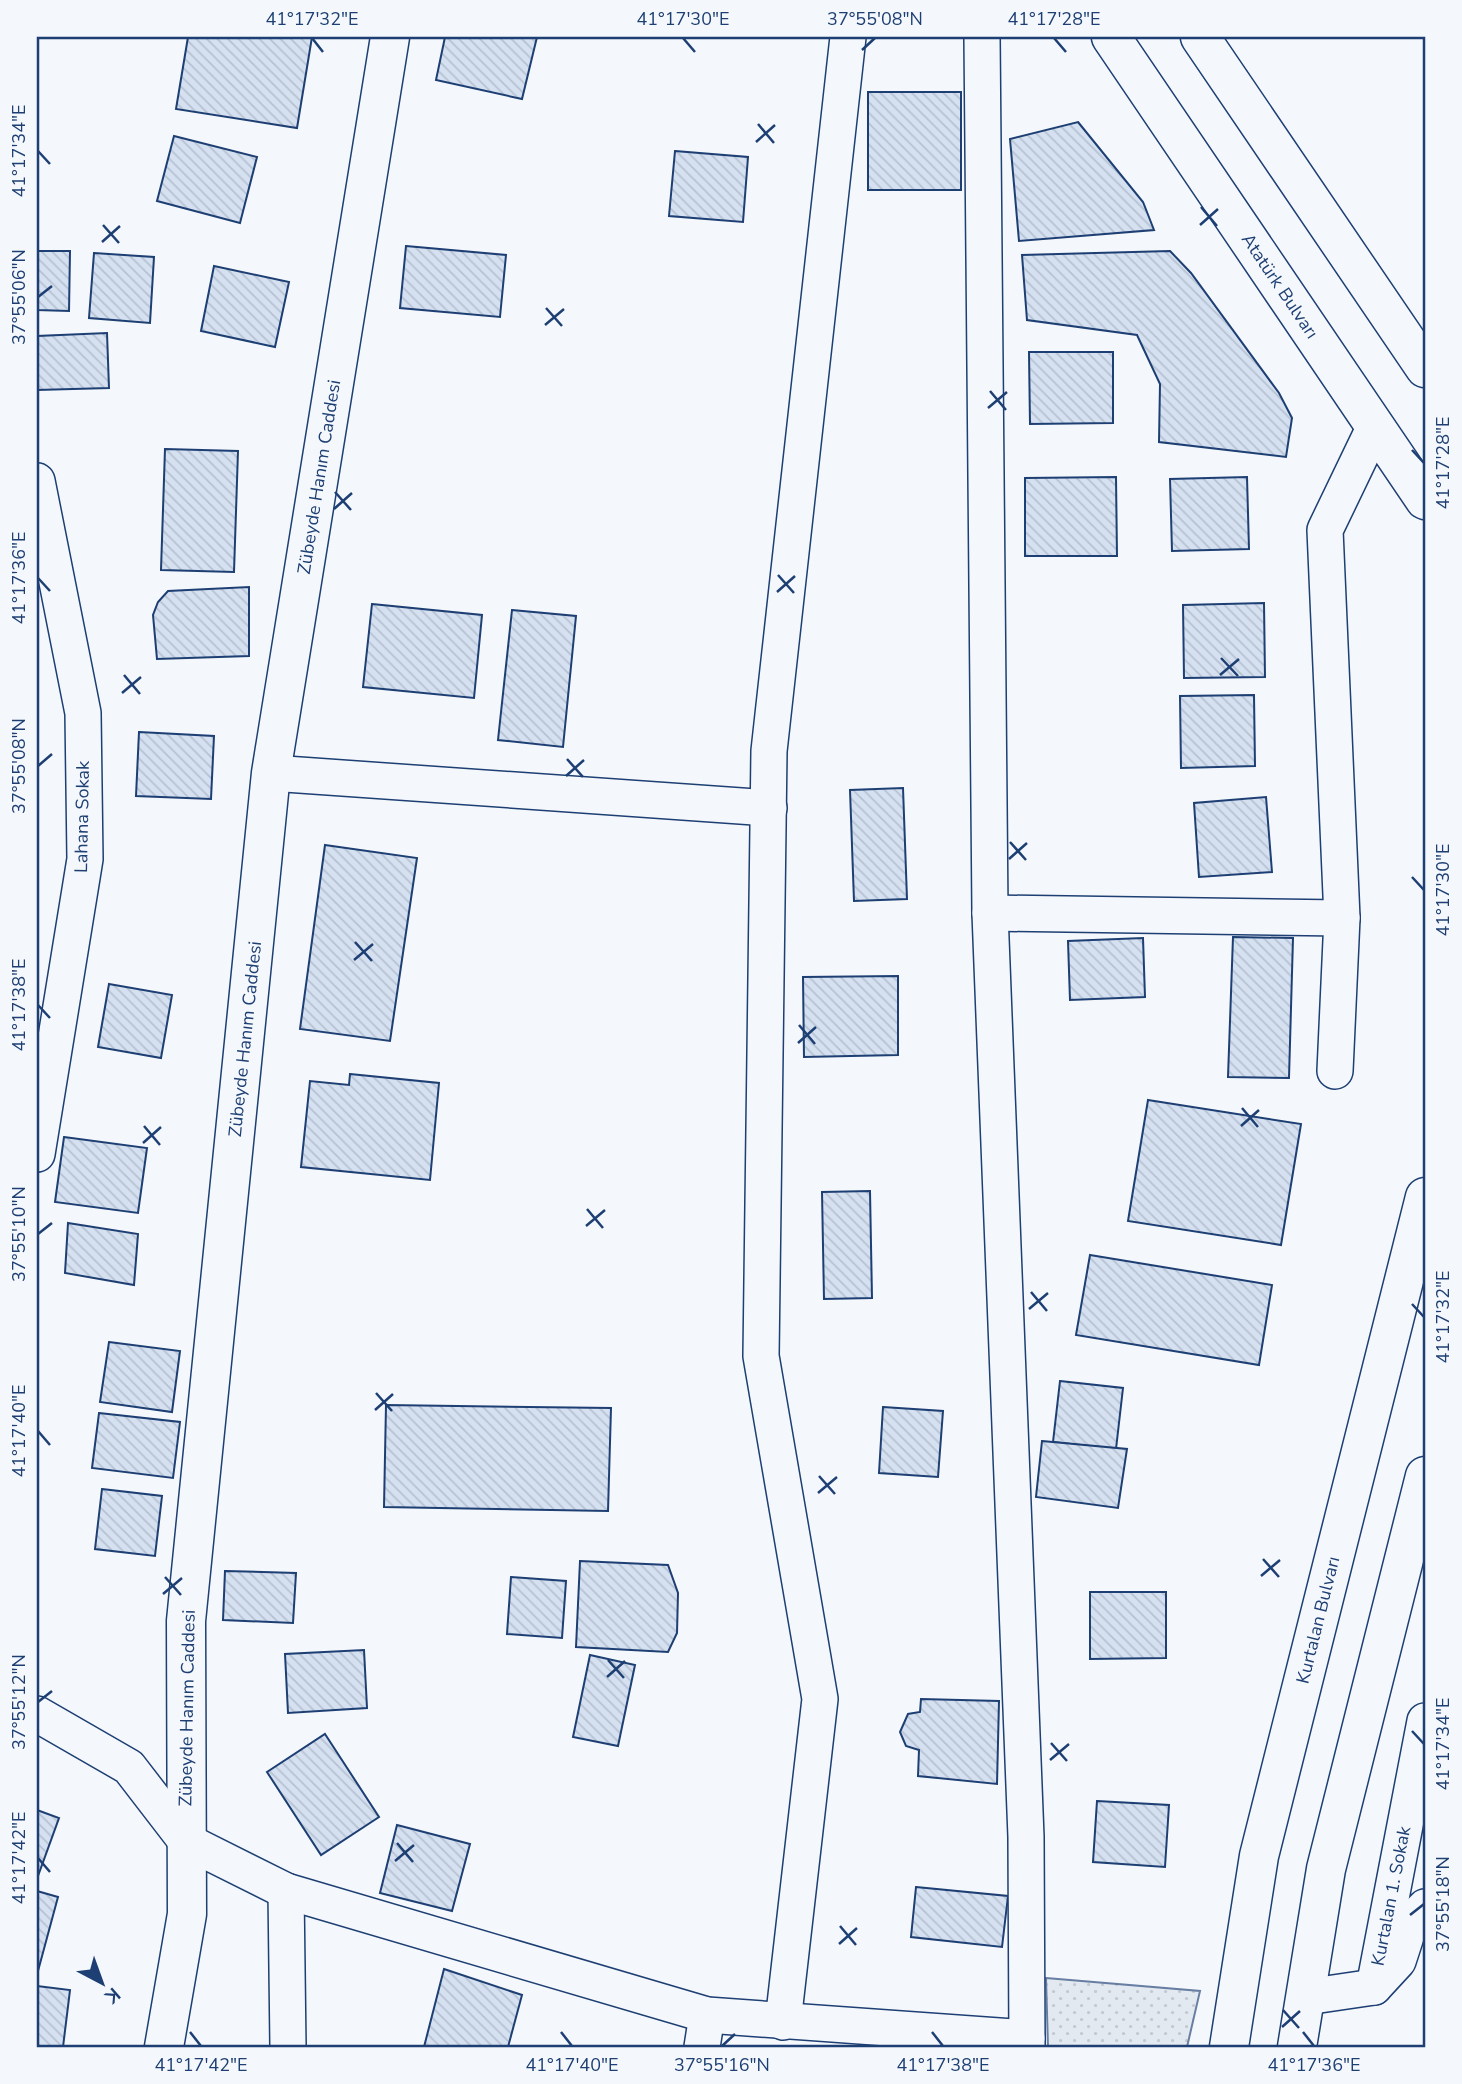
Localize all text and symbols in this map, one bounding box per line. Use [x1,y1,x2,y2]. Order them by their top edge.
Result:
text: 41°17'32"E [266,7,359,31]
text: 41°17'30"E [637,7,730,31]
text: 37°55'08"N [827,7,923,31]
text: 41°17'28"E [1008,7,1101,31]
text: 41°17'34"E [7,105,31,198]
street label: Atatürk Bulvarı [1236,229,1324,343]
text: 37°55'06"N [7,249,31,345]
street label: Zübeyde Hanım Caddesi [292,378,346,576]
text: 41°17'28"E [1431,417,1455,510]
text: 41°17'36"E [7,532,31,625]
text: 37°55'08"N [7,718,31,814]
street label: Lahana Sokak [69,760,95,873]
text: 41°17'30"E [1431,844,1455,937]
street label: Zübeyde Hanım Caddesi [223,940,267,1138]
text: 41°17'38"E [7,959,31,1052]
text: 37°55'10"N [7,1186,31,1282]
text: 41°17'32"E [1431,1271,1455,1364]
text: 41°17'40"E [7,1385,31,1478]
street label: Kurtalan Bulvarı [1291,1554,1345,1686]
street label: Zübeyde Hanım Caddesi [173,1609,201,1807]
text: 37°55'12"N [7,1654,31,1750]
text: 41°17'34"E [1431,1698,1455,1791]
text: 41°17'42"E [7,1812,31,1905]
street label: Kurtalan 1. Sokak [1366,1823,1416,1968]
text: 37°55'18"N [1431,1856,1455,1952]
north arrow [66,1948,136,2018]
text: K [98,1981,126,2010]
text: 41°17'42"E [155,2053,248,2077]
text: 41°17'40"E [526,2053,619,2077]
text: 37°55'16"N [674,2053,770,2077]
text: 41°17'38"E [897,2053,990,2077]
text: 41°17'36"E [1268,2053,1361,2077]

